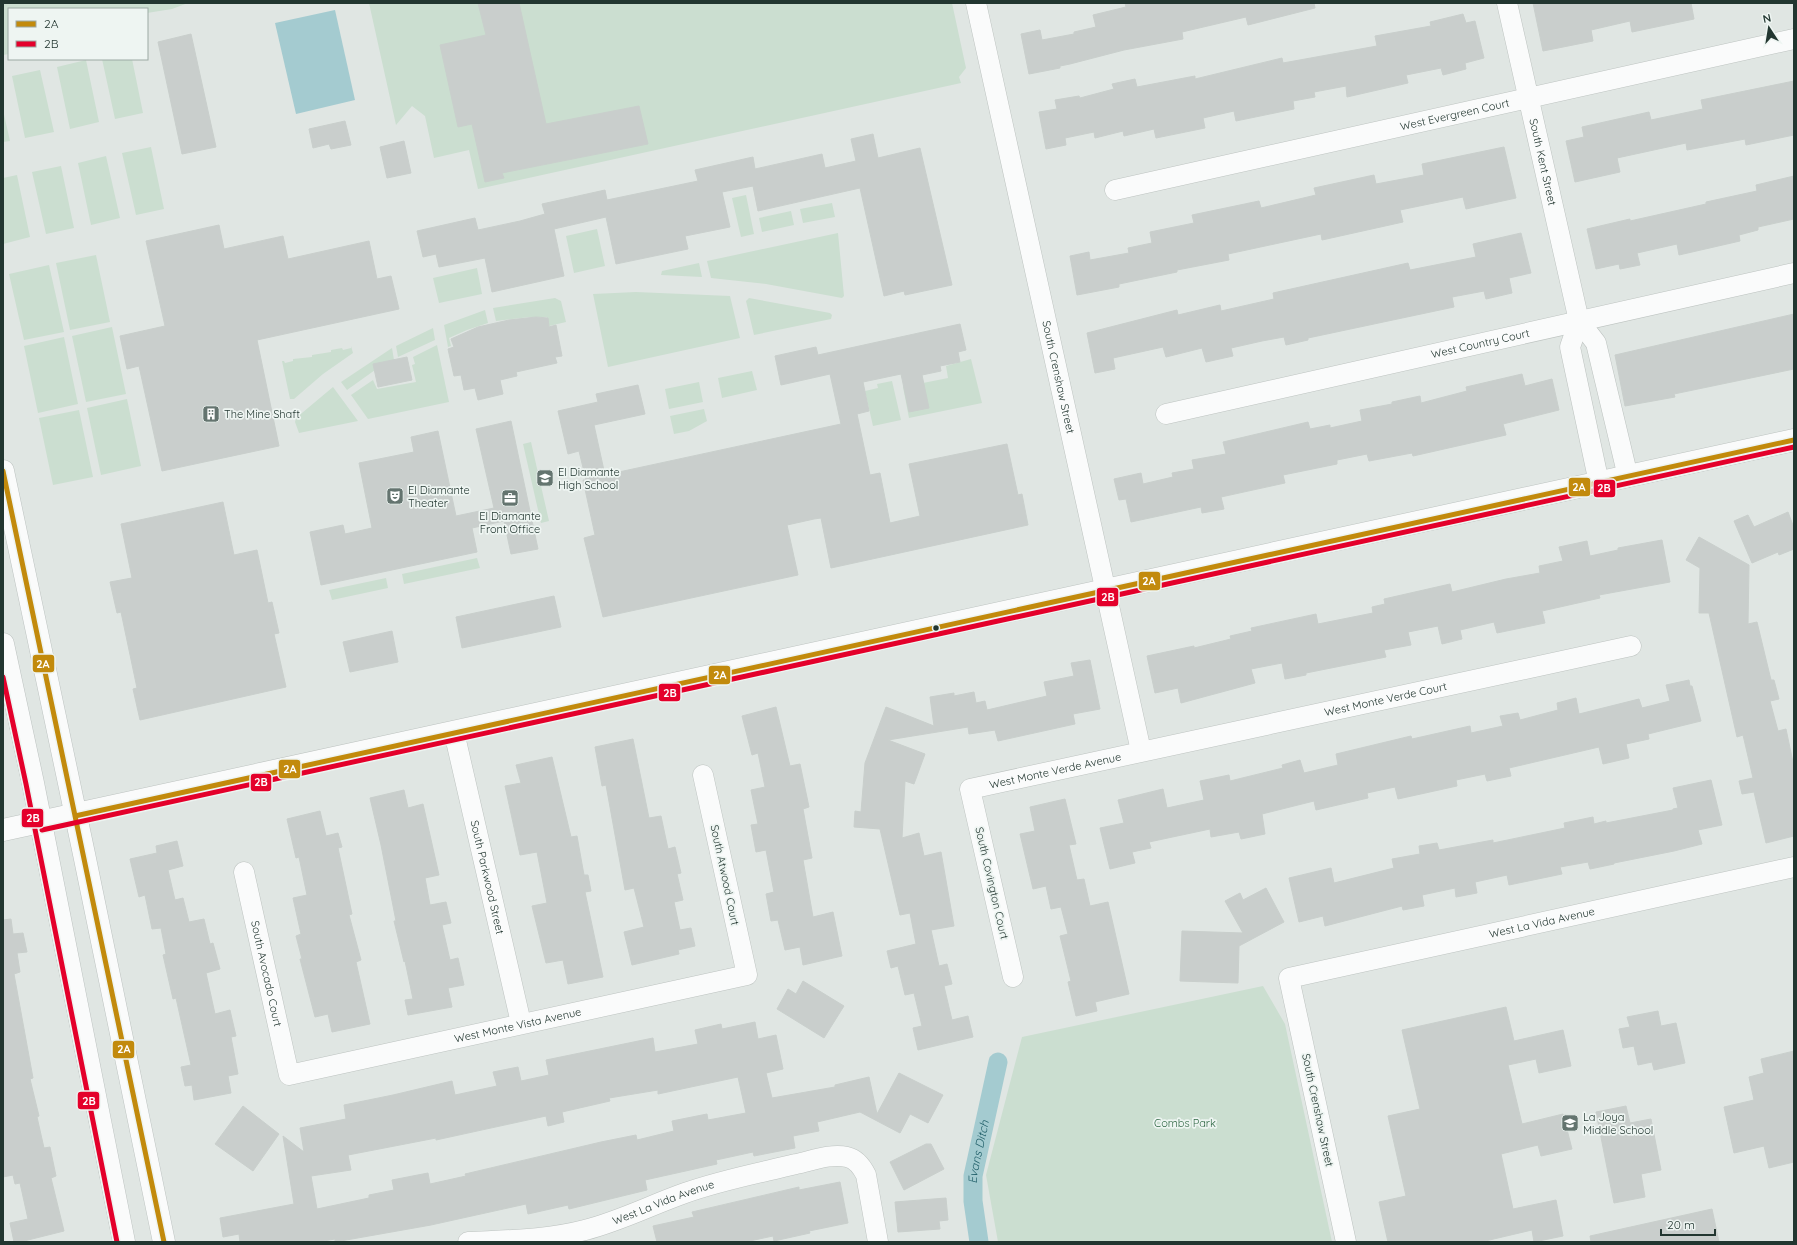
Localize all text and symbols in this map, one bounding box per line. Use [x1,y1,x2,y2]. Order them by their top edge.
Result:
legend [8,8,148,60]
north arrow [1749,8,1789,48]
text: N [1762,11,1772,26]
text: 2A [44,16,59,31]
text: 2B [44,36,59,51]
street label: West Evergreen Court [1399,95,1511,133]
street label: South Kent Street [1526,117,1560,207]
street label: South Crenshaw Street [1039,319,1078,435]
street label: West Country Court [1430,326,1531,361]
building icon: The Mine Shaft [201,404,221,424]
place label: The Mine Shaft [224,407,300,421]
place label: El Diamante High School [558,465,620,492]
school or university icon: El Diamante High School [535,468,555,488]
line badge: 2A [1568,477,1591,497]
line badge: 2B [1593,479,1616,498]
text: 2A [1572,480,1586,494]
text: 2B [1597,481,1611,495]
place label: El Diamante Theater [408,483,470,510]
theatre icon: El Diamante Theater [385,486,405,506]
office icon: El Diamante Front Office [500,488,520,508]
place label: El Diamante Front Office [479,509,541,536]
line badge: 2A [1138,571,1161,591]
text: 2A [1142,574,1156,588]
line badge: 2B [1096,587,1119,607]
text: 2B [1101,590,1115,604]
unlabelled marker [931,623,941,633]
line badge: 2A [32,654,55,673]
text: 2A [36,657,50,671]
line badge: 2A [708,665,731,685]
text: 2A [713,668,727,682]
street label: West Monte Verde Court [1323,679,1448,719]
line badge: 2B [658,683,681,702]
text: 2B [663,686,677,700]
street label: West Monte Verde Avenue [988,750,1122,792]
line badge: 2A [278,759,301,779]
text: 2A [283,762,297,776]
line badge: 2B [250,773,272,792]
text: 2B [254,775,268,789]
line badge: 2B [21,808,44,828]
text: 2B [26,811,40,825]
street label: South Parkwood Street [468,819,507,936]
street label: South Atwood Court [707,823,743,927]
street label: South Covington Court [972,825,1012,941]
street label: West La Vida Avenue [1488,904,1596,941]
street label: South Avocado Court [248,919,285,1028]
street label: West Monte Vista Avenue [453,1004,582,1046]
line badge: 2A [112,1040,135,1059]
text: 2A [117,1042,131,1056]
street label: South Crenshaw Street [1299,1052,1337,1168]
line badge: 2B [77,1091,100,1110]
text: 2B [82,1094,96,1108]
place label: La Joya Middle School [1583,1110,1653,1137]
school or university icon: La Joya Middle School [1560,1113,1580,1133]
park label: Combs Park [1154,1116,1216,1130]
water label: Evans Ditch [965,1119,992,1184]
street label: West La Vida Avenue [610,1177,716,1228]
scale bar [1661,1211,1715,1237]
text: 20 m [1667,1217,1695,1232]

